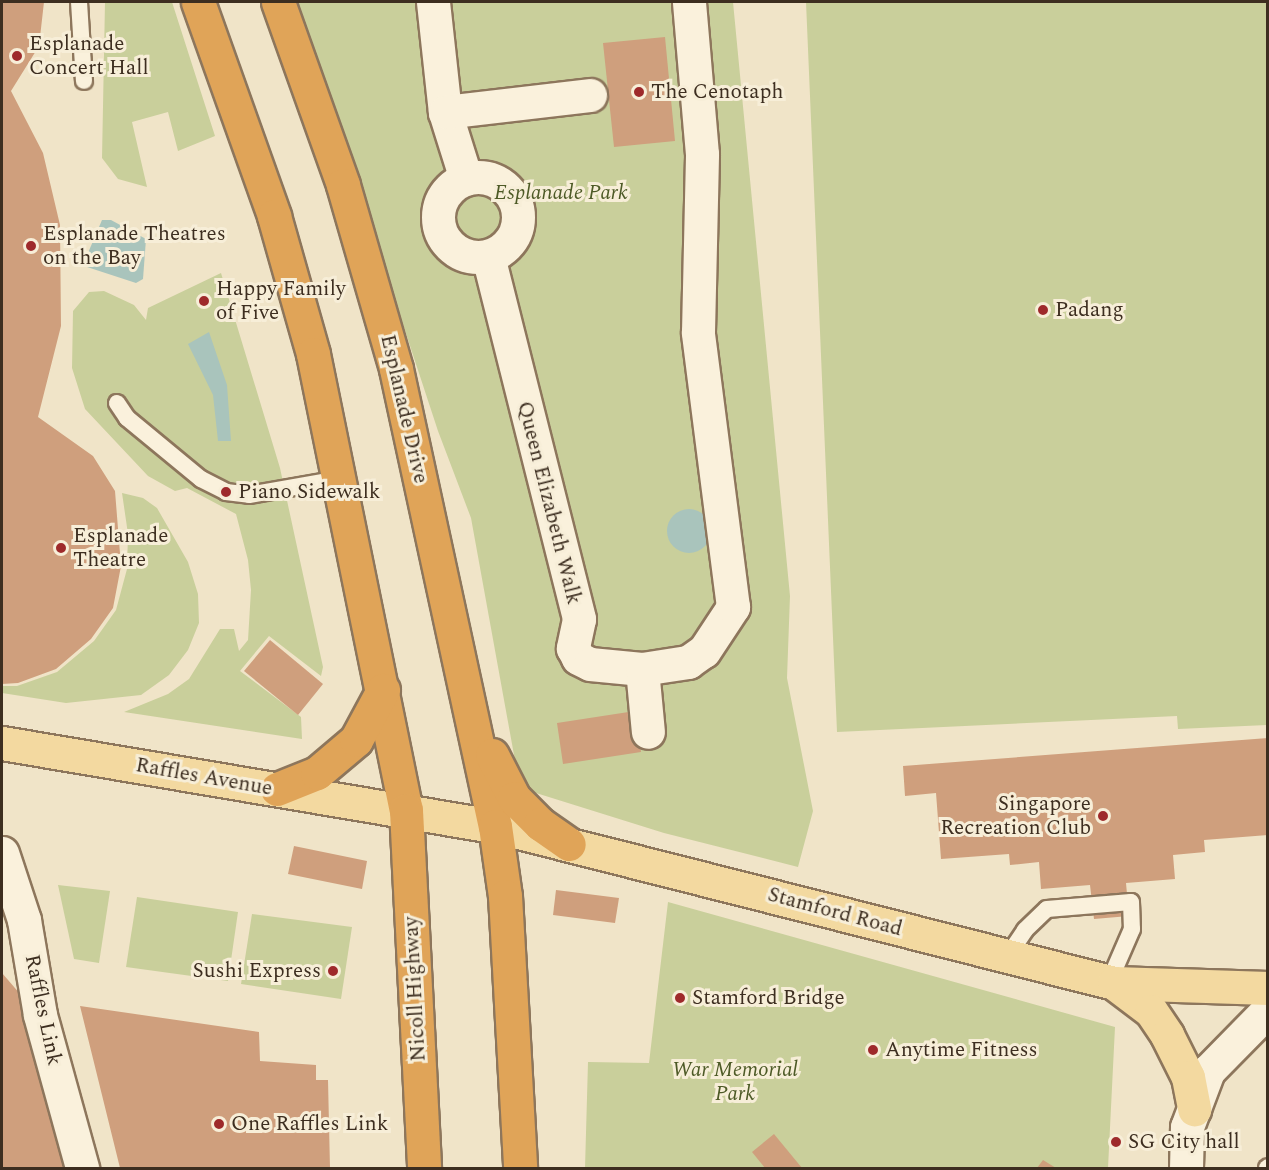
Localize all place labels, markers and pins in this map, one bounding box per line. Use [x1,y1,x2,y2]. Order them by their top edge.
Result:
place label: Esplanade Concert Hall [29,31,149,81]
marker: Esplanade Concert Hall [10,49,24,63]
place label: The Cenotaph [651,79,784,105]
marker: The Cenotaph [632,85,646,99]
place label: Esplanade Theatres on the Bay [43,221,226,271]
marker: Esplanade Theatres on the Bay [24,239,38,253]
place label: Happy Family of Five [216,276,346,326]
marker: Happy Family of Five [197,294,211,308]
place label: Padang [1055,297,1124,323]
marker: Padang [1036,303,1050,317]
place label: Piano Sidewalk [238,479,381,505]
marker: Piano Sidewalk [219,485,233,499]
place label: Esplanade Theatre [73,523,168,573]
marker: Esplanade Theatre [54,541,68,555]
place label: Singapore Recreation Club [940,791,1091,841]
marker: Singapore Recreation Club [1096,809,1110,823]
place label: Sushi Express [193,958,321,984]
marker: Sushi Express [326,964,340,978]
place label: Stamford Bridge [692,985,845,1011]
marker: Stamford Bridge [673,991,687,1005]
place label: Anytime Fitness [885,1037,1038,1063]
marker: Anytime Fitness [866,1043,880,1057]
place label: One Raffles Link [231,1111,389,1137]
marker: One Raffles Link [212,1117,226,1131]
place label: SG City hall [1128,1129,1240,1155]
marker: SG City hall [1109,1135,1123,1149]

